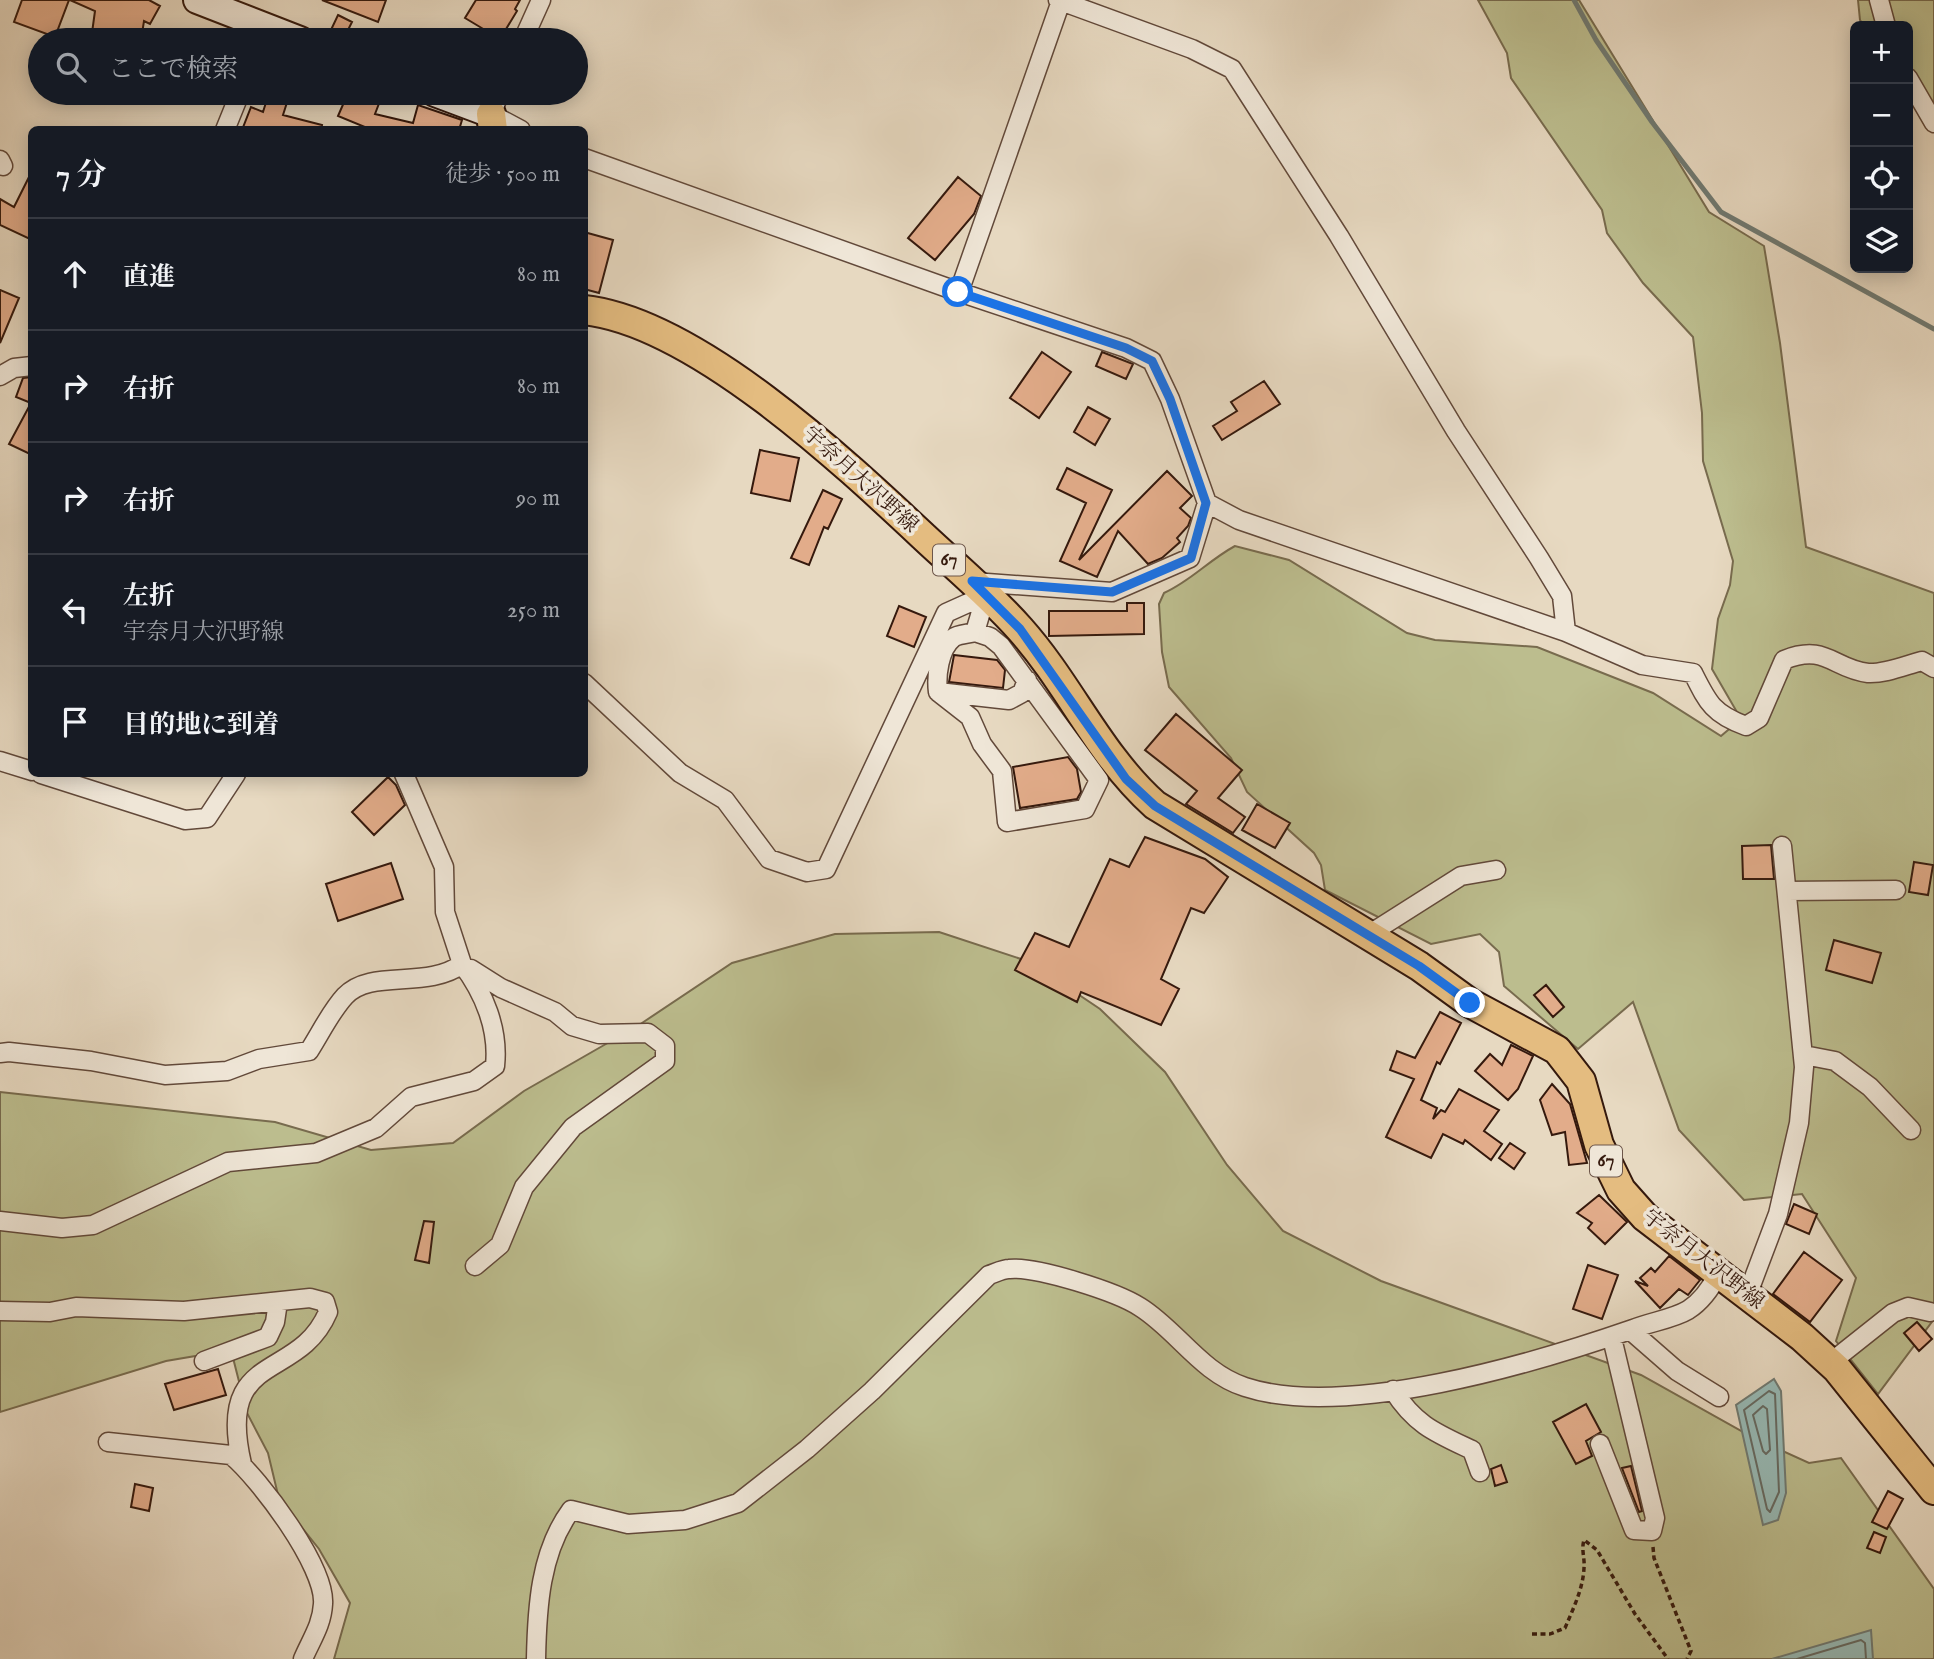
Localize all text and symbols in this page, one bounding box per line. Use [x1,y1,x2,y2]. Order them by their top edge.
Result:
map controls [1850,21,1913,273]
button: + [1850,21,1913,84]
search box [28,28,588,105]
icon: search [52,48,90,86]
text: ここで検索 [108,53,238,86]
button: − [1850,84,1913,147]
button: locate [1850,147,1913,210]
text: 7 分 [56,157,107,195]
text: 徒歩 · 500 m [445,160,560,189]
button: layers [1850,210,1913,273]
icon: ahead [56,255,94,293]
text: 80 m [517,260,560,289]
text: 直進 [123,261,175,294]
route start [942,276,973,307]
icon: right [56,367,94,405]
text: 80 m [517,372,560,401]
text: 右折 [123,373,175,406]
street label: 宇奈月大沢野線 [796,421,924,539]
icon: right [56,479,94,517]
text: 90 m [516,484,560,513]
text: 右折 [123,485,175,518]
road number: 67 [933,544,965,576]
text: 左折 [123,580,175,613]
icon: left [56,591,94,629]
text: 250 m [507,596,560,625]
text: 宇奈月大沢野線 [123,618,284,647]
icon: arrive [56,703,94,741]
text: 目的地に到着 [123,709,279,742]
route end [1454,987,1485,1018]
road number: 67 [1590,1146,1622,1176]
street label: 宇奈月大沢野線 [1637,1204,1769,1316]

